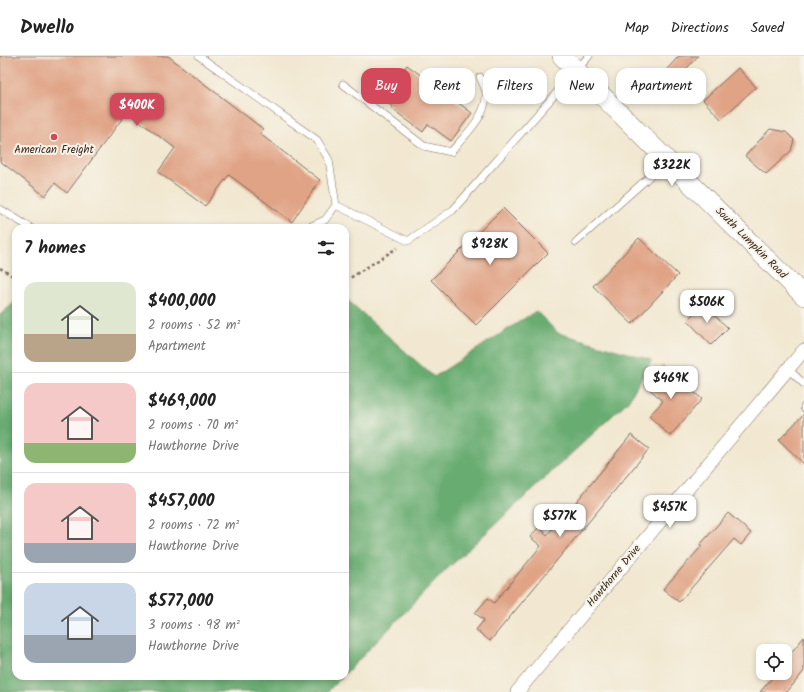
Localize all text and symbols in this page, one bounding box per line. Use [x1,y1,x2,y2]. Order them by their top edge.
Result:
text: Dwello [20,13,74,43]
text: Map [624,17,649,39]
text: Directions [671,17,729,39]
text: Saved [751,17,784,39]
chip: Buy [361,68,411,104]
chip: Rent [419,68,475,104]
chip: Filters [483,68,547,104]
chip: New [555,68,608,104]
chip: Apartment [616,68,706,104]
pin: $400K [109,93,165,127]
text: $400K [119,95,155,116]
marker: American Freight [49,132,59,142]
place label: American Freight [14,141,94,159]
pin: $322K [644,153,700,187]
text: $322K [653,155,691,176]
street label: South Lumpkin Road [711,203,792,284]
pin: $928K [462,232,518,266]
text: $928K [471,234,509,255]
text: 7 homes [24,235,86,262]
icon: filters [315,237,337,259]
text: $400,000 [148,288,215,315]
pin: $506K [679,290,735,324]
text: $506K [689,292,725,313]
icon: home [56,298,104,346]
text: 2 rooms · 52 m² [148,315,240,336]
text: Apartment [148,336,206,357]
pin: $469K [643,366,699,400]
text: $469K [653,368,689,389]
text: $469,000 [148,388,216,415]
icon: home [56,399,104,447]
text: 2 rooms · 70 m² [148,415,238,436]
text: Hawthorne Drive [148,436,239,457]
text: $457,000 [148,488,215,515]
pin: $457K [642,495,698,529]
text: $457K [652,497,688,518]
icon: home [56,499,104,547]
pin: $577K [532,504,588,538]
text: $577K [543,506,577,527]
text: 2 rooms · 72 m² [148,515,239,536]
text: Hawthorne Drive [148,536,239,557]
street label: Hawthorne Drive [582,541,646,611]
text: $577,000 [148,588,213,615]
icon: home [56,599,104,647]
text: 3 rooms · 98 m² [148,615,240,636]
text: Hawthorne Drive [148,636,239,657]
map controls [756,644,792,680]
button: locate [756,644,792,680]

